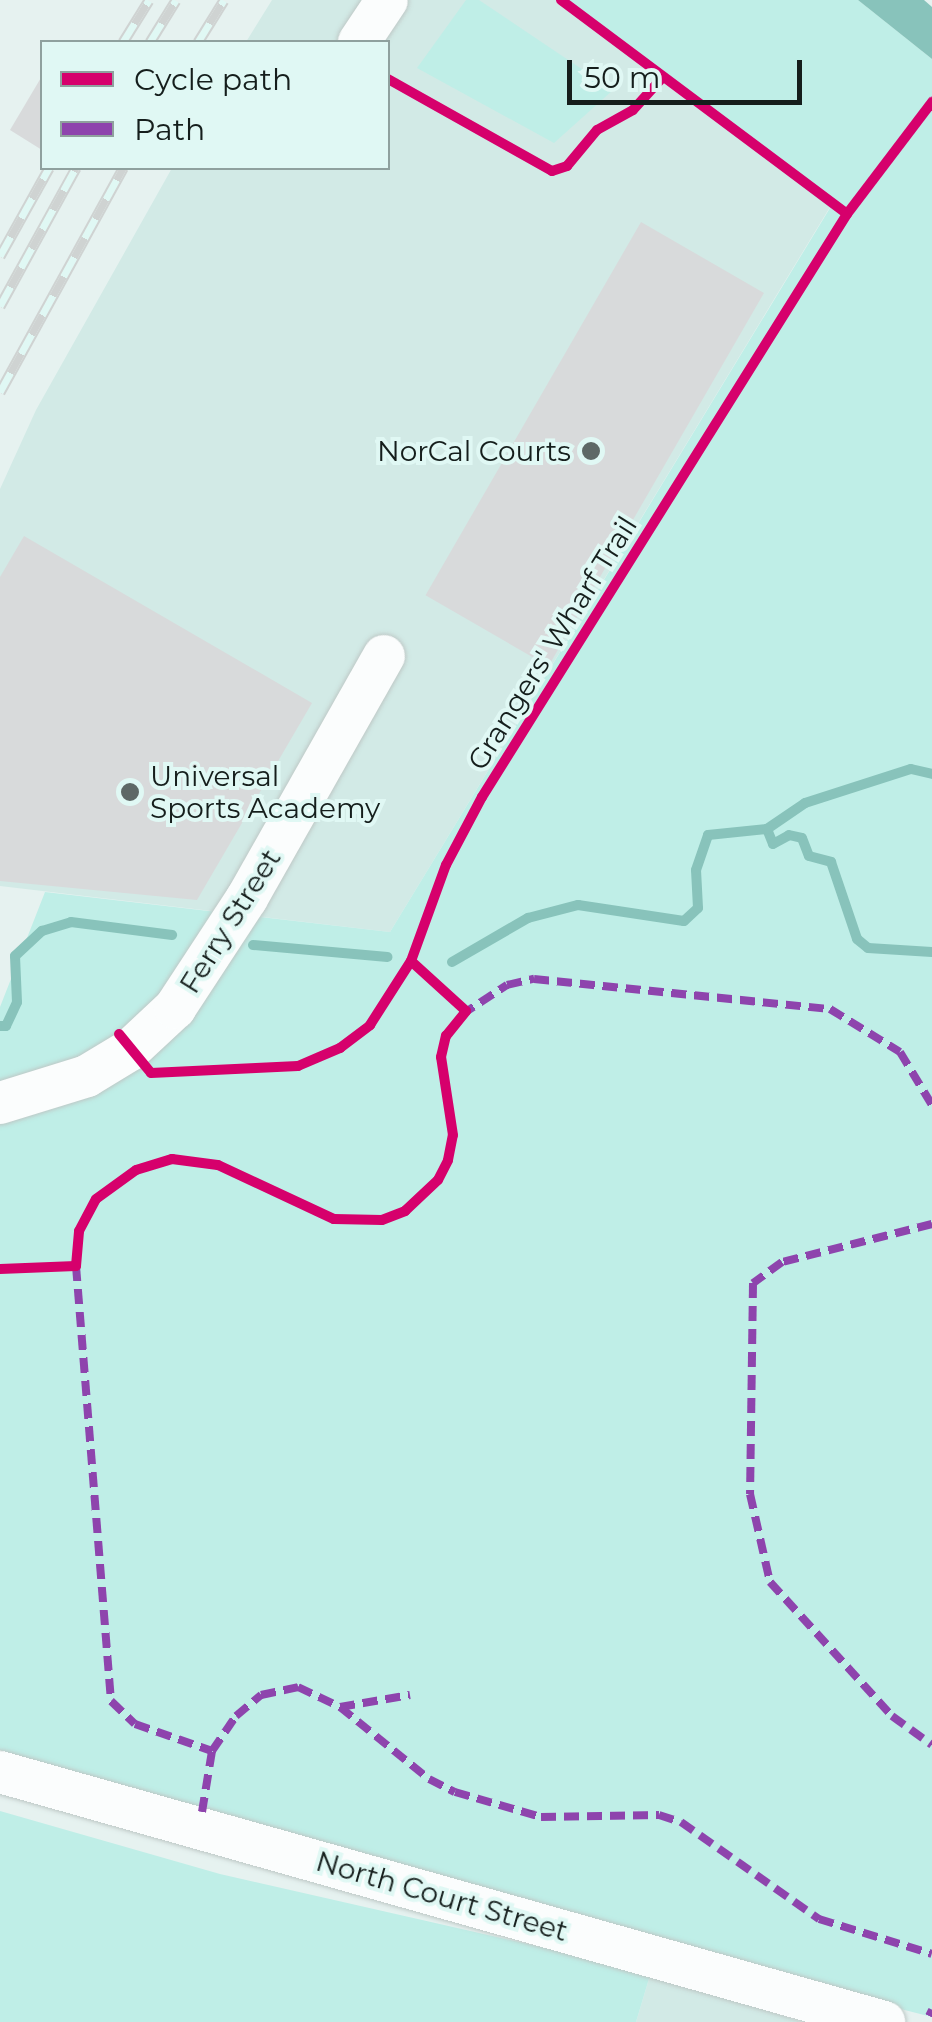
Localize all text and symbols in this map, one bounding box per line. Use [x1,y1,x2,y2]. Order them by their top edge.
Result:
legend [40,40,390,170]
scale bar [572,40,807,102]
text: 50 m [584,59,661,96]
text: Cycle path [134,61,292,98]
text: Path [134,111,205,148]
place label: NorCal Courts [377,434,571,468]
marker: NorCal Courts [580,440,602,462]
street label: Grangers' Wharf Trail [460,510,644,776]
place label: Universal Sports Academy [150,759,380,825]
marker: Universal Sports Academy [119,781,141,803]
street label: Ferry Street [172,843,288,999]
street label: North Court Street [312,1844,572,1948]

